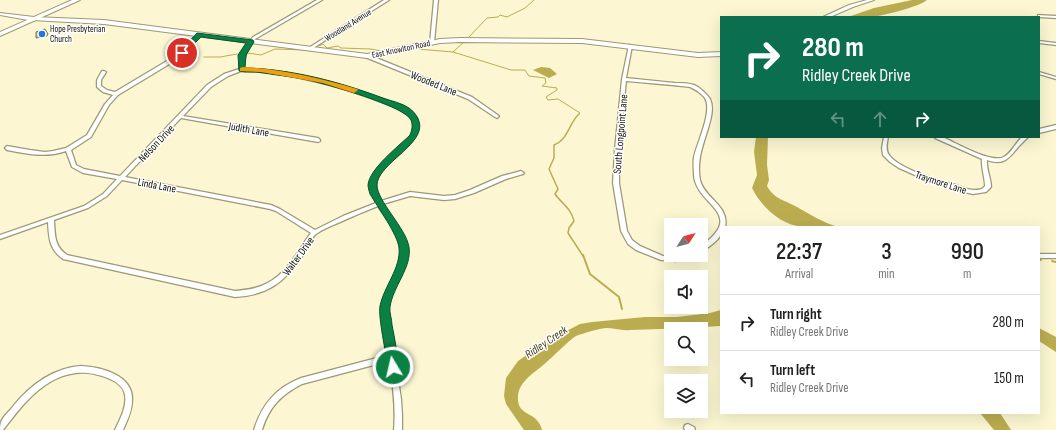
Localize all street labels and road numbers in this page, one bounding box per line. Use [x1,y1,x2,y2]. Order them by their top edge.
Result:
street label: Woodland Avenue [323,6,374,44]
street label: East Knowlton Road [371,38,432,61]
street label: Wooded Lane [409,68,459,99]
street label: South Longpoint Lane [611,94,630,174]
street label: Judith Lane [227,119,270,139]
street label: Nelson Drive [136,122,177,165]
street label: Traymore Lane [914,168,968,197]
street label: Linda Lane [137,175,177,196]
street label: Walter Drive [280,234,317,278]

